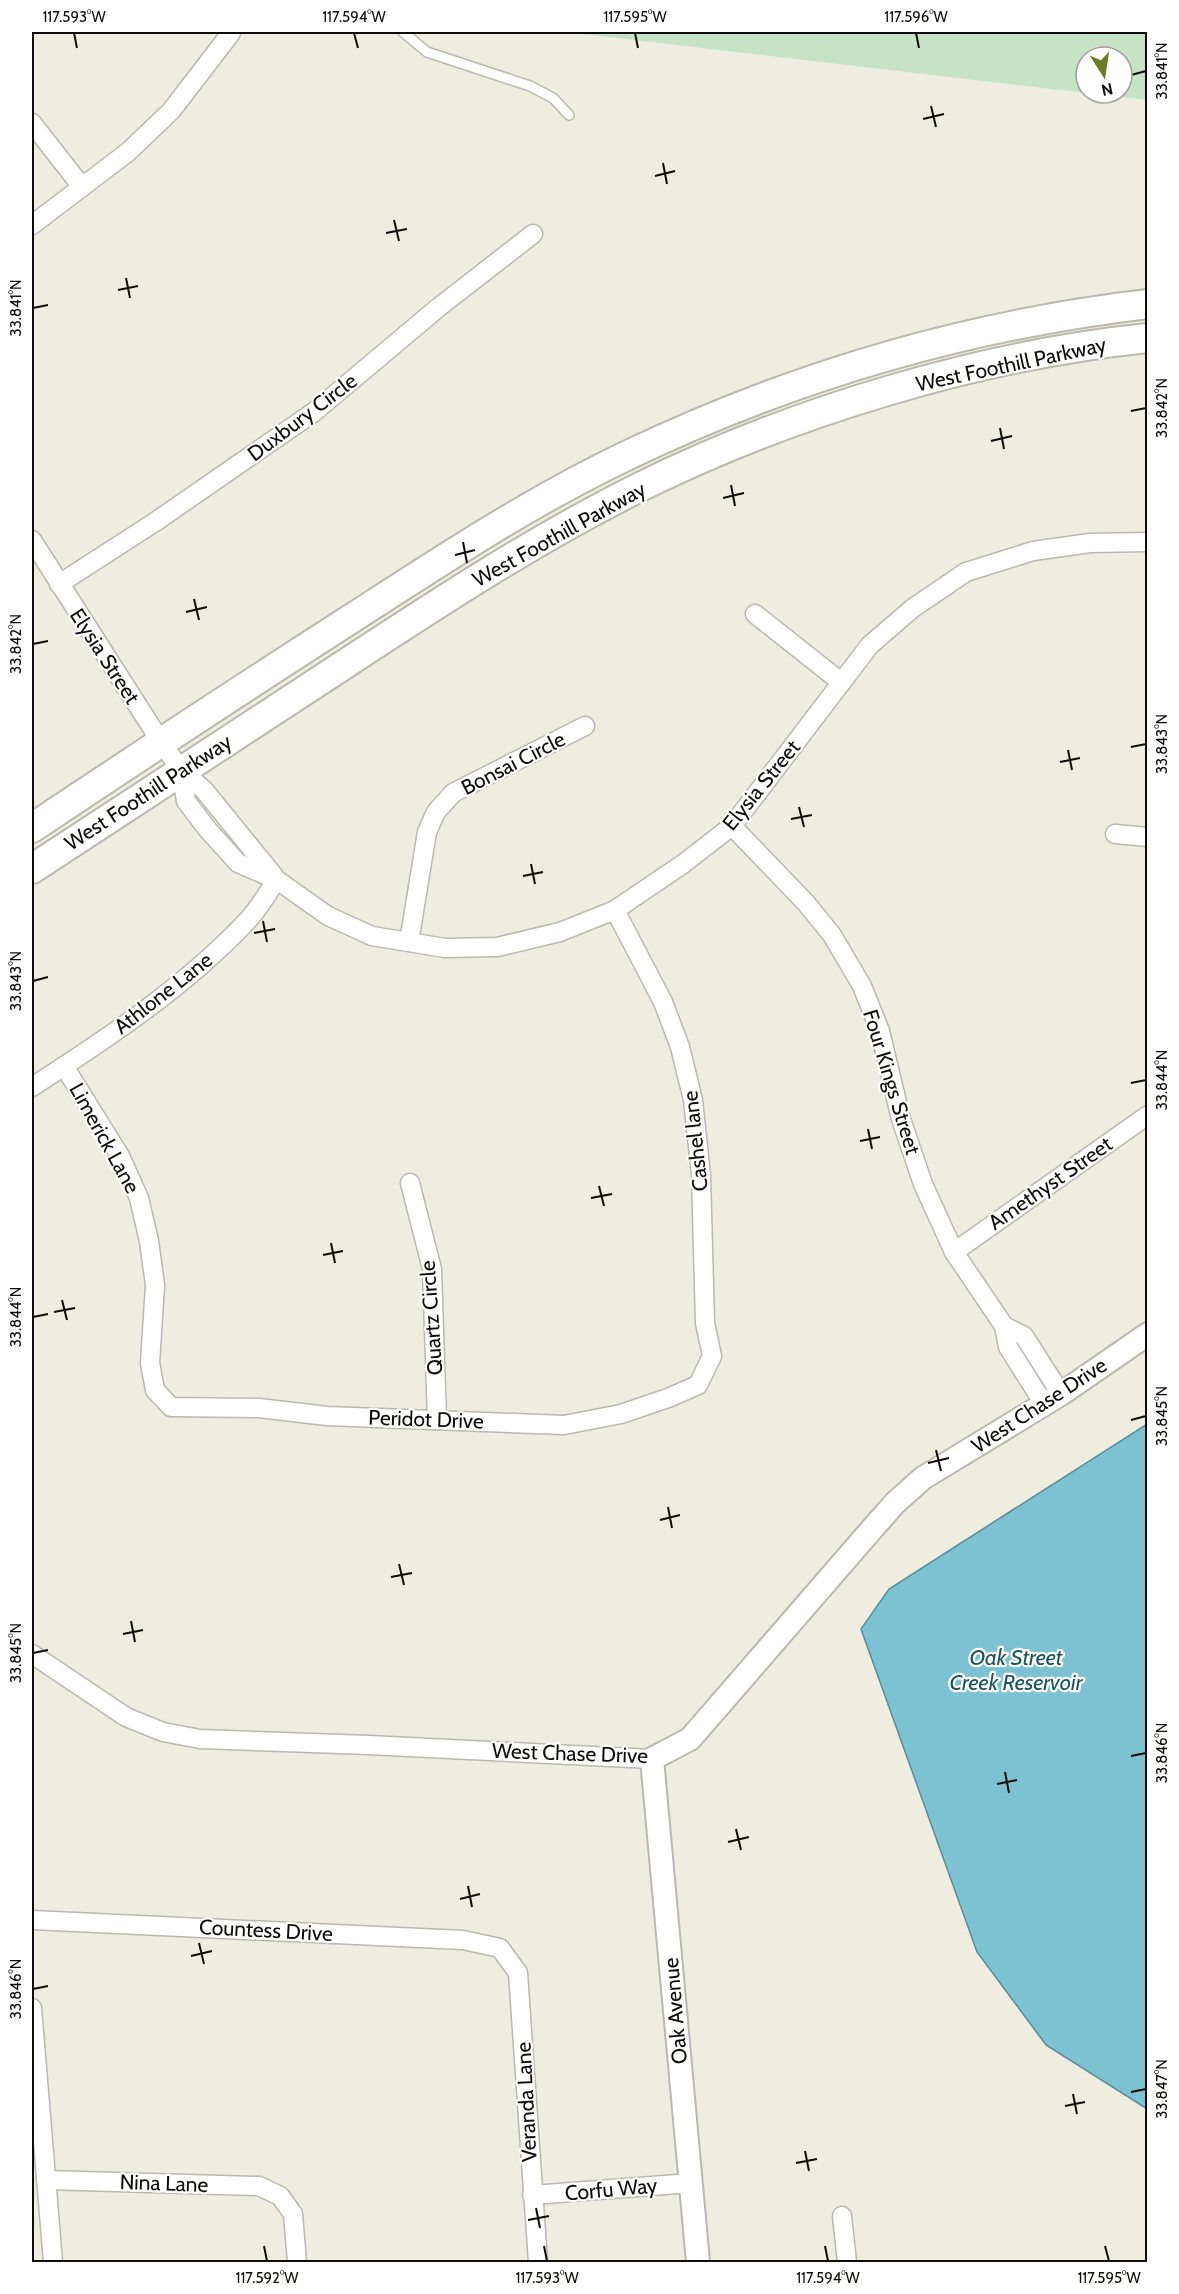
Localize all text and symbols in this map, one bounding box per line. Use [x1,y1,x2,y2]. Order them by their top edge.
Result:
text: 117.593°W [42,8,106,26]
text: 117.594°W [322,8,387,26]
text: 117.595°W [603,8,667,26]
text: 117.596°W [884,8,949,26]
text: 33.841°N [1153,43,1171,99]
north arrow [1074,45,1134,105]
text: N [1100,79,1115,100]
text: 33.841°N [7,280,25,336]
street label: West Foothill Parkway [913,332,1109,396]
street label: Duxbury Circle [242,368,362,466]
text: 33.842°N [1153,378,1171,438]
street label: West Foothill Parkway [468,476,650,592]
street label: Elysia Street [65,604,145,708]
text: 33.842°N [7,614,25,674]
text: 33.843°N [1153,714,1171,774]
street label: Bonsai Circle [457,726,569,800]
street label: West Foothill Parkway [60,728,237,855]
street label: Elysia Street [717,735,805,835]
street label: Athlone Lane [109,947,217,1039]
text: 33.843°N [7,951,25,1011]
street label: Four Kings Street [858,1006,926,1158]
text: 33.844°N [1153,1050,1171,1110]
street label: Limerick Lane [64,1079,146,1198]
street label: Cashel lane [677,1089,713,1193]
street label: Amethyst Street [983,1131,1117,1235]
street label: Quartz Circle [415,1260,447,1376]
text: 33.844°N [7,1287,25,1347]
street label: West Chase Drive [967,1352,1111,1458]
text: 33.845°N [1153,1386,1171,1446]
street label: Peridot Drive [368,1404,484,1434]
text: 33.845°N [7,1623,25,1683]
water label: Oak Street Creek Reservoir [950,1644,1084,1696]
text: 33.846°N [1153,1723,1171,1783]
street label: West Chase Drive [492,1738,649,1768]
street label: Countess Drive [199,1914,334,1946]
street label: Oak Avenue [658,1956,692,2065]
text: 33.846°N [7,1959,25,2019]
street label: Veranda Lane [510,2041,542,2163]
text: 33.847°N [1153,2059,1171,2119]
street label: Nina Lane [119,2169,209,2197]
street label: Corfu Way [564,2172,659,2205]
text: 117.592°W [236,2269,299,2287]
text: 117.593°W [515,2269,579,2287]
text: 117.594°W [796,2269,861,2287]
text: 117.595°W [1077,2269,1141,2287]

